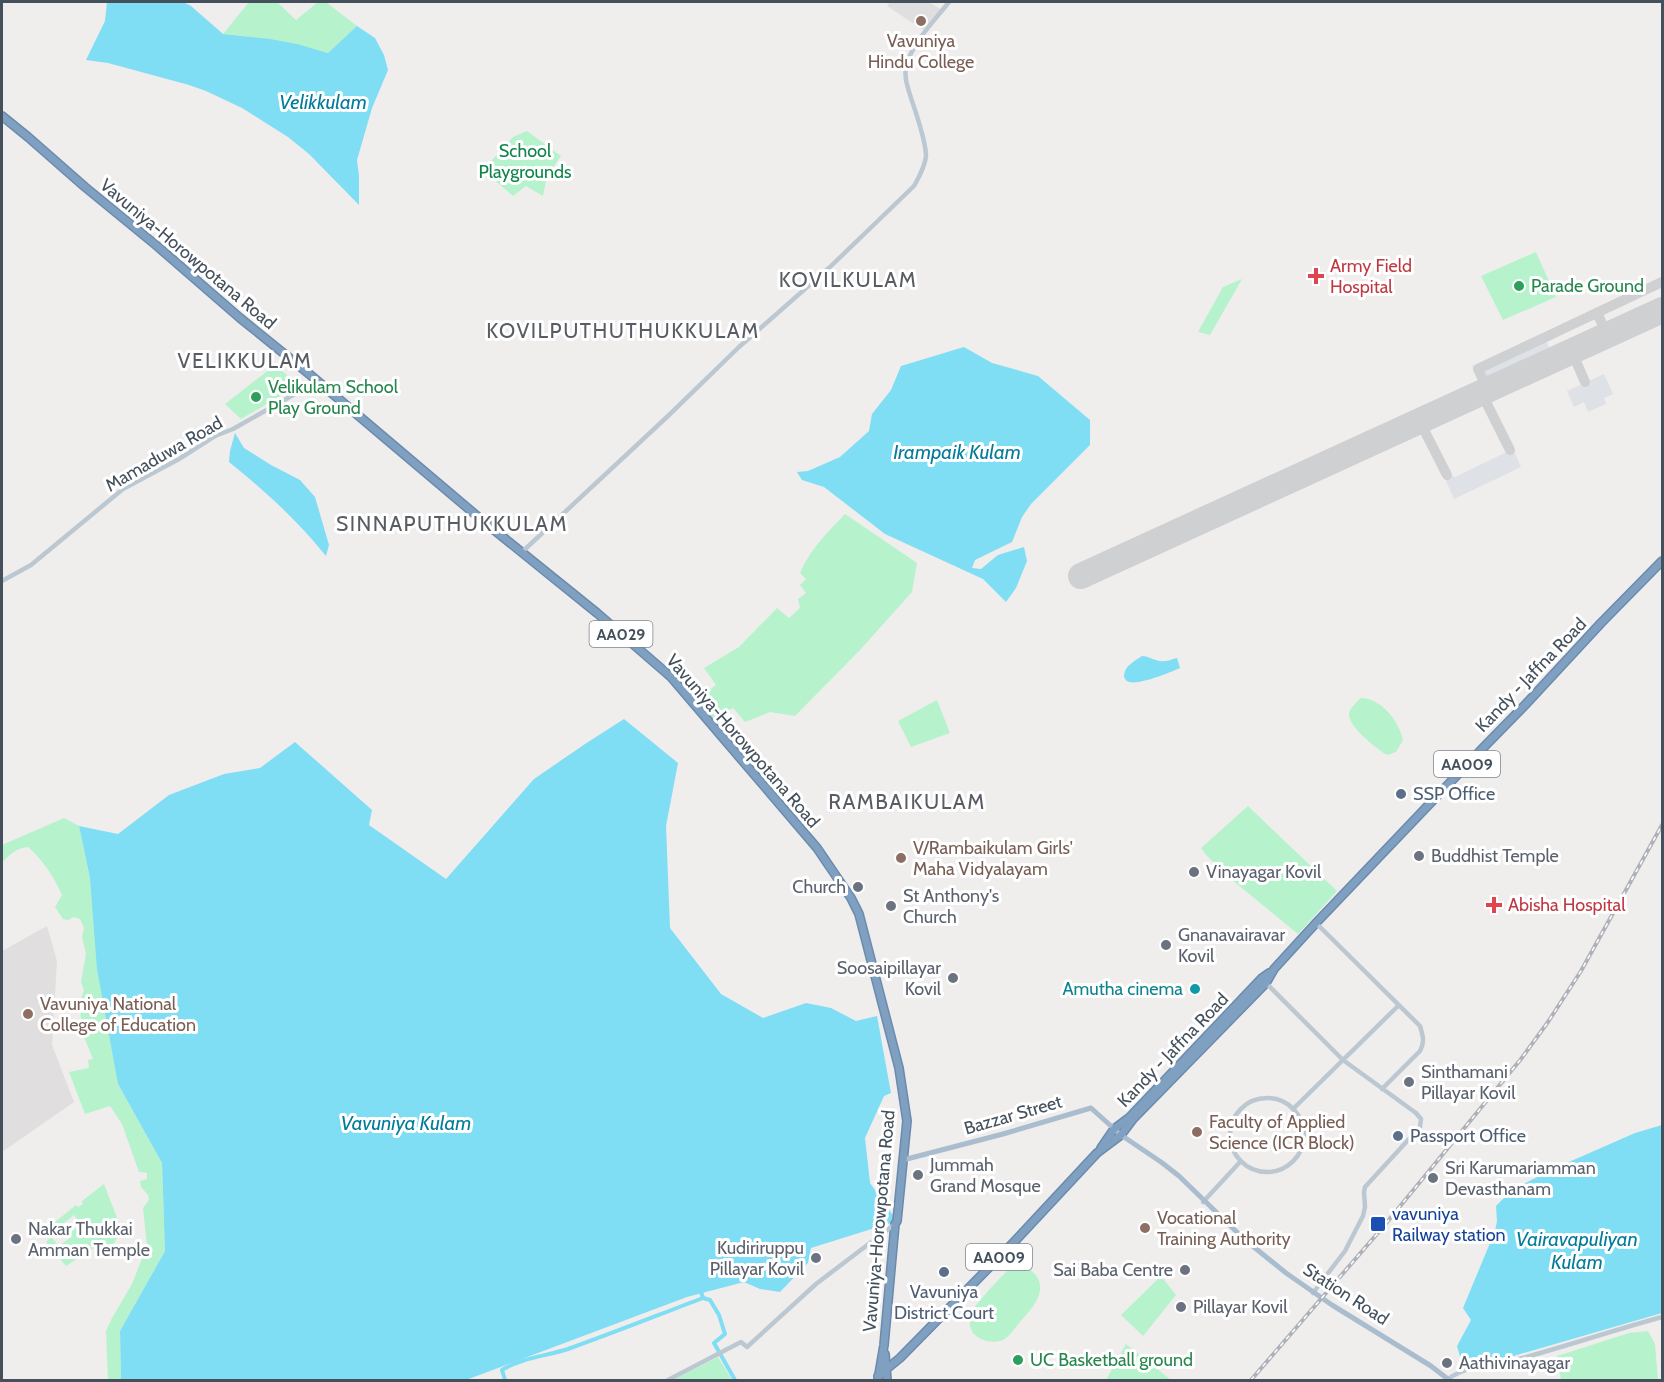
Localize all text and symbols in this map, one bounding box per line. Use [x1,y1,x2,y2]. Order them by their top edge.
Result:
marker: Vavuniya Hindu College [914,14,928,28]
place label: Vavuniya Hindu College [868,30,974,73]
water label: Velikkulam [279,90,367,114]
park label: School Playgrounds [479,140,571,183]
street label: Vavuniya-Horowpotana Road [96,174,280,334]
place label: Army Field Hospital [1330,255,1412,298]
district label: KOVILKULAM [779,267,917,292]
marker: Army Field Hospital [1307,267,1325,285]
place label: Parade Ground [1531,275,1644,297]
marker: Parade Ground [1512,279,1526,293]
district label: KOVILPUTHUTHUKKULAM [486,318,760,343]
district label: VELIKKULAM [178,348,312,373]
place label: Velikulam School Play Ground [268,376,399,419]
marker: Velikulam School Play Ground [249,390,263,404]
street label: Mamaduwa Road [101,412,227,496]
water label: Irampaik Kulam [893,440,1021,464]
district label: SINNAPUTHUKKULAM [336,511,568,536]
street label: Kandy - Jaffna Road [1471,613,1591,737]
road number: AA029 [590,621,652,647]
street label: Vavuniya-Horowpotana Road [662,650,824,832]
road number: AA009 [1434,751,1500,777]
place label: SSP Office [1413,783,1495,805]
marker: SSP Office [1394,787,1408,801]
district label: RAMBAIKULAM [828,789,986,814]
place label: V/Rambaikulam Girls' Maha Vidyalayam [913,837,1073,880]
place label: Buddhist Temple [1431,845,1559,867]
marker: Buddhist Temple [1412,849,1426,863]
marker: V/Rambaikulam Girls' Maha Vidyalayam [894,851,908,865]
place label: Vinayagar Kovil [1206,861,1322,883]
marker: Vinayagar Kovil [1187,865,1201,879]
place label: Church [792,876,846,898]
marker: Church [851,880,865,894]
place label: St Anthony's Church [903,885,999,928]
place label: Abisha Hospital [1508,894,1626,916]
marker: Abisha Hospital [1485,896,1503,914]
marker: St Anthony's Church [884,899,898,913]
place label: Gnanavairavar Kovil [1178,924,1286,967]
marker: Gnanavairavar Kovil [1159,938,1173,952]
place label: Soosaipillayar Kovil [837,957,942,1000]
marker: Soosaipillayar Kovil [946,971,960,985]
place label: Amutha cinema [1062,978,1183,1000]
marker: Amutha cinema [1188,982,1202,996]
street label: Kandy - Jaffna Road [1113,988,1233,1112]
place label: Vavuniya National College of Education [40,993,196,1036]
marker: Vavuniya National College of Education [21,1007,35,1021]
place label: Sinthamani Pillayar Kovil [1421,1061,1516,1104]
marker: Sinthamani Pillayar Kovil [1402,1075,1416,1089]
street label: Bazzar Street [961,1091,1065,1139]
street label: Vavuniya-Horowpotana Road [858,1109,900,1333]
water label: Vavuniya Kulam [341,1111,471,1135]
place label: Faculty of Applied Science (ICR Block) [1209,1111,1355,1154]
marker: Faculty of Applied Science (ICR Block) [1190,1125,1204,1139]
place label: Passport Office [1410,1125,1526,1147]
marker: Passport Office [1391,1129,1405,1143]
place label: Jummah Grand Mosque [929,1154,1041,1197]
place label: Sri Karumariamman Devasthanam [1445,1157,1596,1200]
marker: Jummah Grand Mosque [911,1168,925,1182]
marker: Sri Karumariamman Devasthanam [1426,1171,1440,1185]
place label: vavuniya Railway station [1392,1203,1506,1246]
place label: Vocational Training Authority [1157,1207,1291,1250]
marker: vavuniya Railway station [1369,1215,1387,1233]
place label: Nakar Thukkai Amman Temple [28,1218,150,1261]
marker: Vocational Training Authority [1138,1221,1152,1235]
water label: Vairavapuliyan Kulam [1516,1227,1638,1274]
marker: Nakar Thukkai Amman Temple [9,1232,23,1246]
place label: Kudiriruppu Pillayar Kovil [710,1237,805,1280]
road number: AA009 [966,1244,1032,1270]
marker: Kudiriruppu Pillayar Kovil [809,1251,823,1265]
street label: Station Road [1299,1258,1393,1330]
place label: Sai Baba Centre [1053,1259,1173,1281]
marker: Sai Baba Centre [1178,1263,1192,1277]
marker: Vavuniya District Court [937,1265,951,1279]
place label: Vavuniya District Court [894,1281,994,1324]
place label: Pillayar Kovil [1193,1296,1288,1318]
marker: Pillayar Kovil [1174,1300,1188,1314]
place label: UC Basketball ground [1030,1349,1193,1371]
place label: Aathivinayagar [1459,1352,1570,1374]
marker: UC Basketball ground [1011,1353,1025,1367]
marker: Aathivinayagar [1440,1356,1454,1370]

